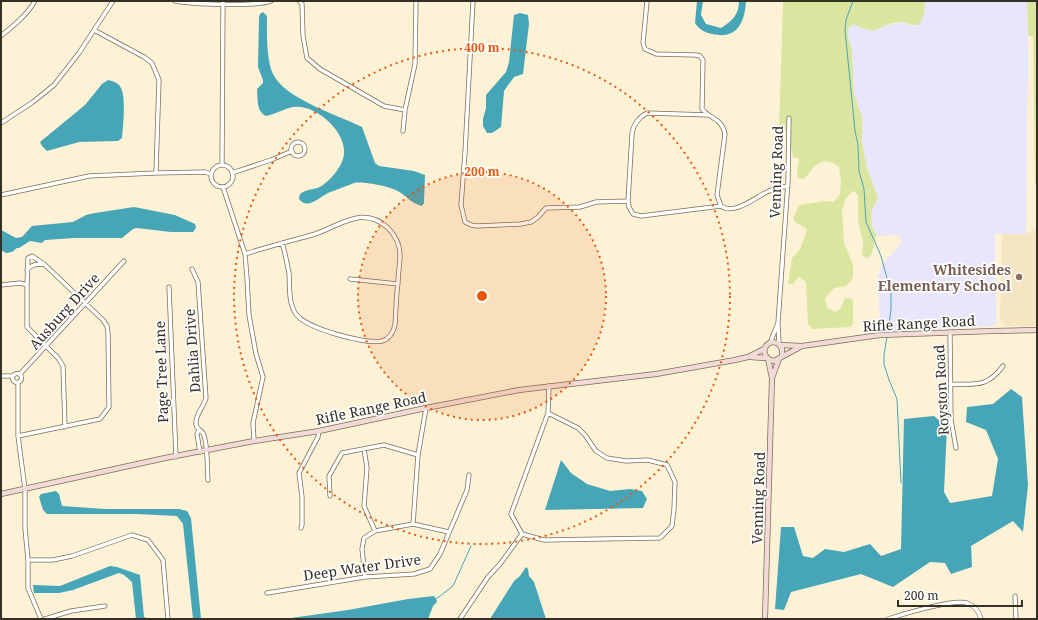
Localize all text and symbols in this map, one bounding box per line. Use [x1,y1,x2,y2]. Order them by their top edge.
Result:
text: 400 m [464,39,500,56]
street label: Venning Road [765,125,787,219]
text: 200 m [464,163,500,180]
place label: Whitesides Elementary School [878,260,1011,295]
street label: Ausburg Drive [25,269,103,353]
marker: Whitesides Elementary School [1014,272,1024,282]
centre of rings [475,289,489,303]
street label: Dahlia Drive [180,308,204,394]
street label: Rifle Range Road [862,311,976,335]
street label: Page Tree Lane [150,321,172,423]
street label: Royston Road [929,344,953,436]
street label: Rifle Range Road [314,387,428,429]
street label: Venning Road [747,451,769,545]
street label: Deep Water Drive [302,549,422,585]
scale bar [898,582,1022,608]
text: 200 m [904,587,939,604]

